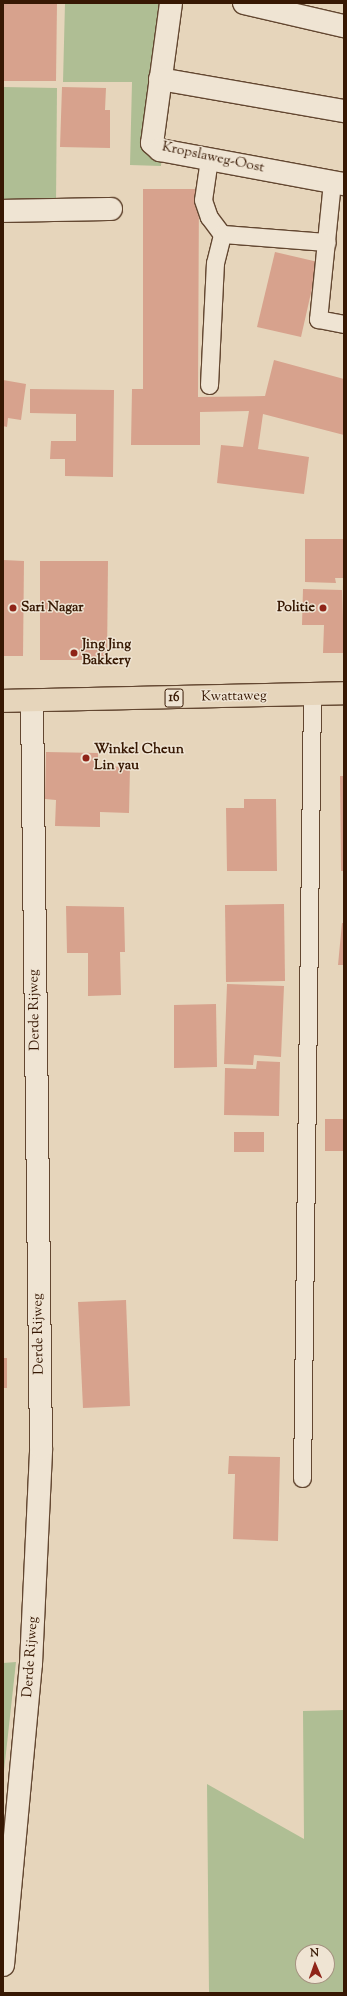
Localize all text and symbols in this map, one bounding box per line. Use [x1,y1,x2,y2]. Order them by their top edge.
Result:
street label: Kropslaweg-Oost [160,139,266,177]
place label: Sari Nagar [21,600,84,616]
place label: Politie [277,600,315,616]
marker: Sari Nagar [8,603,18,613]
marker: Politie [318,603,328,613]
place label: Jing Jing Bakkery [82,637,131,670]
marker: Jing Jing Bakkery [69,648,79,658]
road number: 16 [164,687,184,709]
street label: Kwattaweg [201,688,267,706]
place label: Winkel Cheun Lin yau [94,742,184,774]
marker: Winkel Cheun Lin yau [81,753,91,763]
street label: Derde Rijweg [26,969,44,1051]
street label: Derde Rijweg [30,1293,48,1375]
street label: Derde Rijweg [20,1616,42,1698]
north arrow [295,1944,335,1984]
text: N [310,1945,319,1961]

